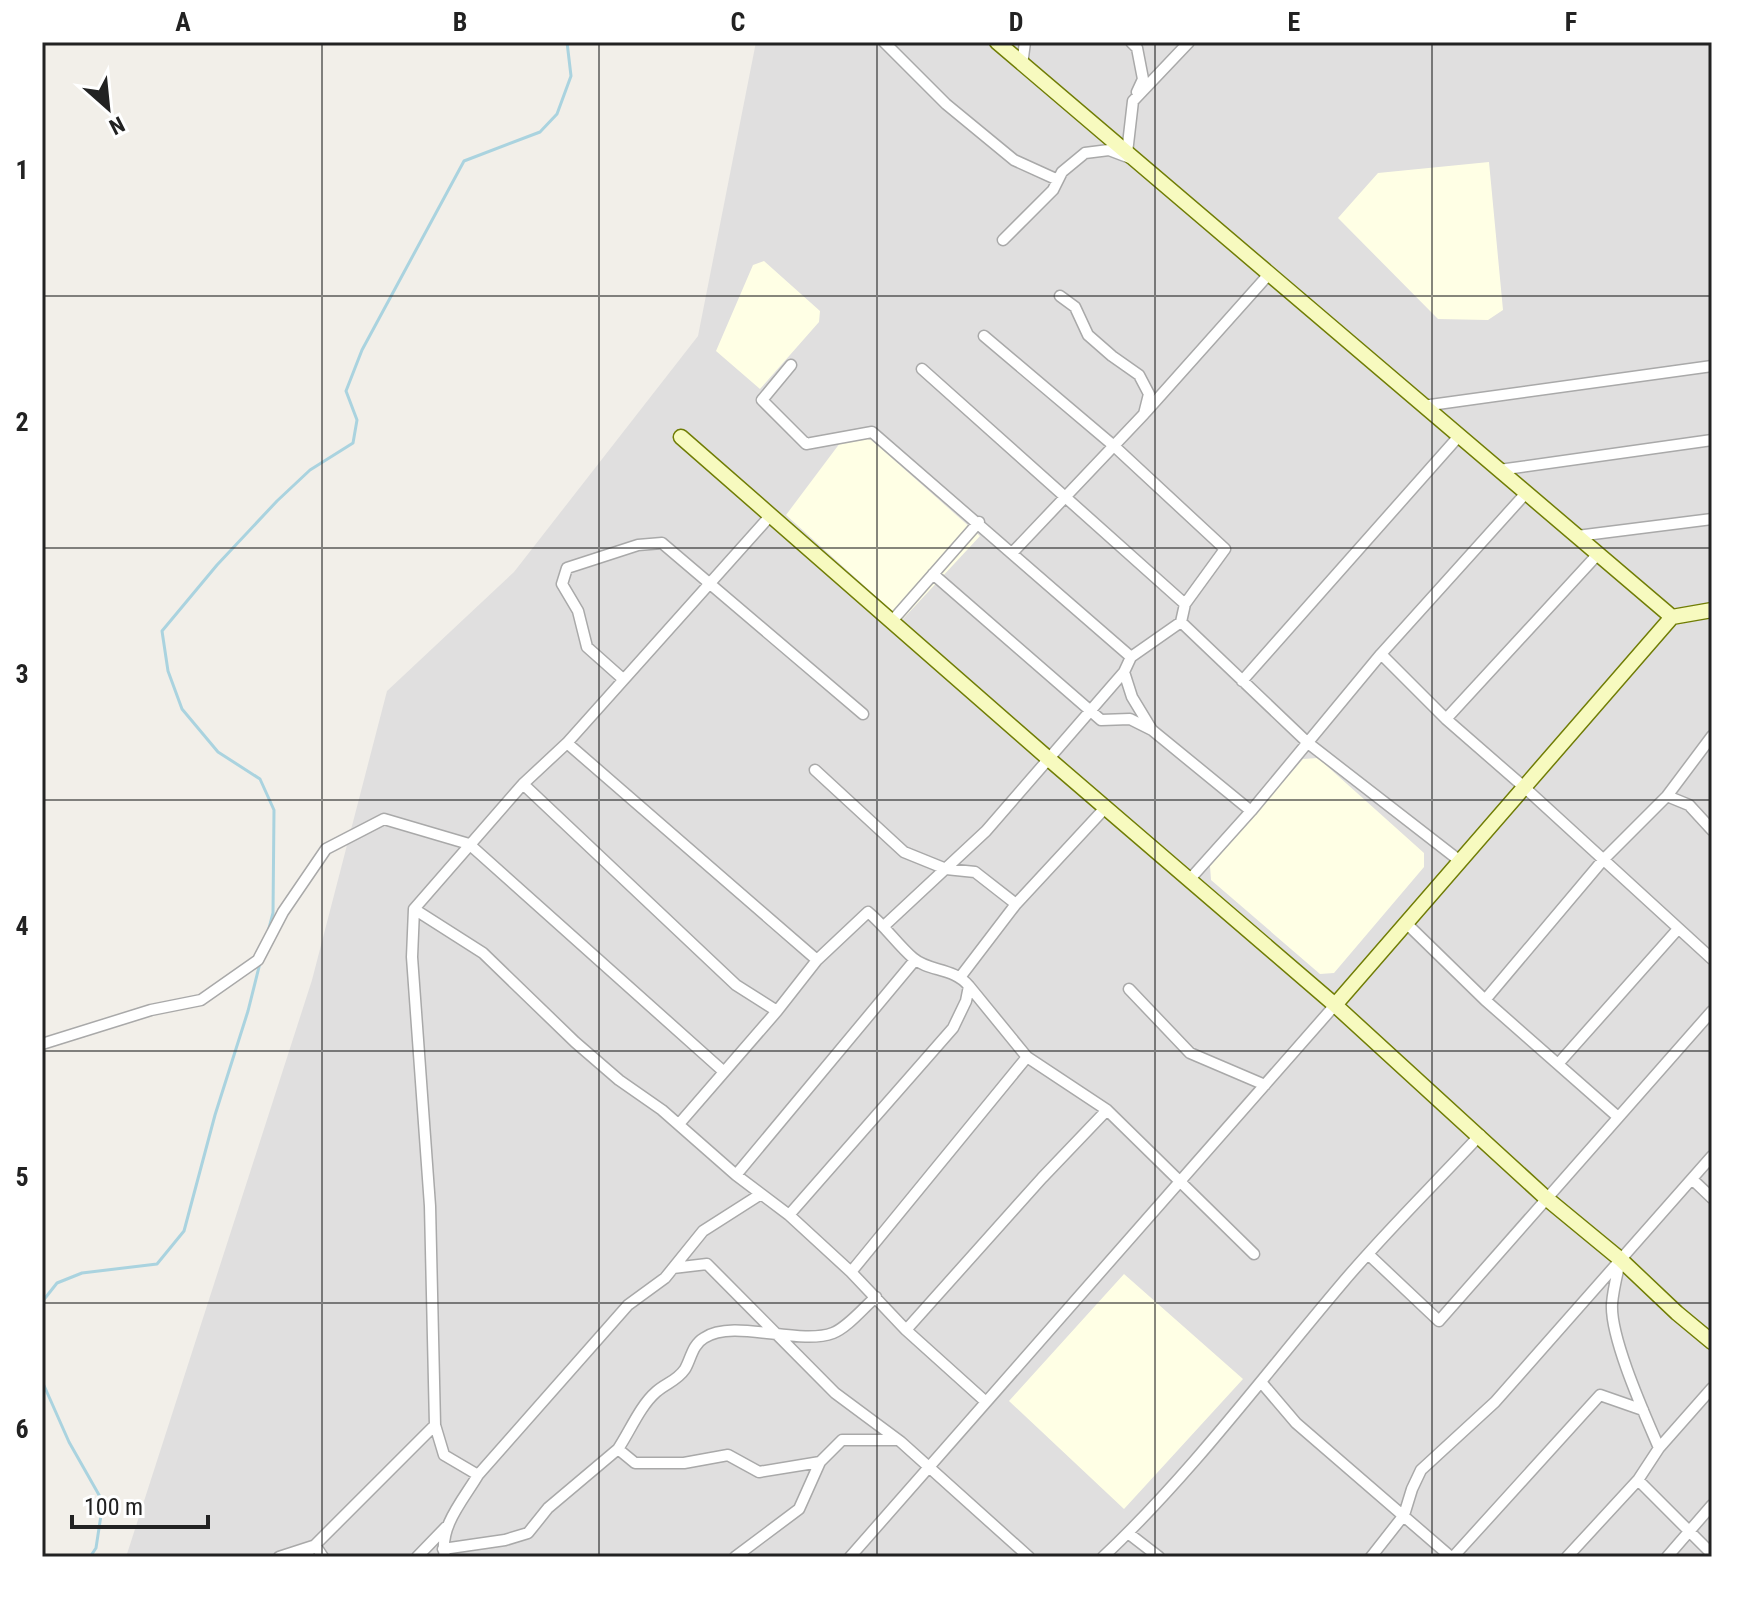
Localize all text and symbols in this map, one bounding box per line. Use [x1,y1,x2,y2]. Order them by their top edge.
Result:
text: A [175,7,191,37]
text: B [453,7,467,37]
text: C [731,7,746,37]
text: D [1009,7,1023,37]
text: E [1288,7,1301,37]
text: F [1565,7,1577,37]
north arrow [68,68,148,148]
text: N [105,111,129,140]
text: 1 [15,155,29,185]
text: 2 [15,407,29,437]
text: 3 [15,659,29,689]
text: 4 [15,911,29,941]
text: 5 [15,1162,29,1192]
text: 6 [15,1414,29,1444]
scale bar [72,1479,208,1529]
text: 100 m [84,1493,143,1521]

